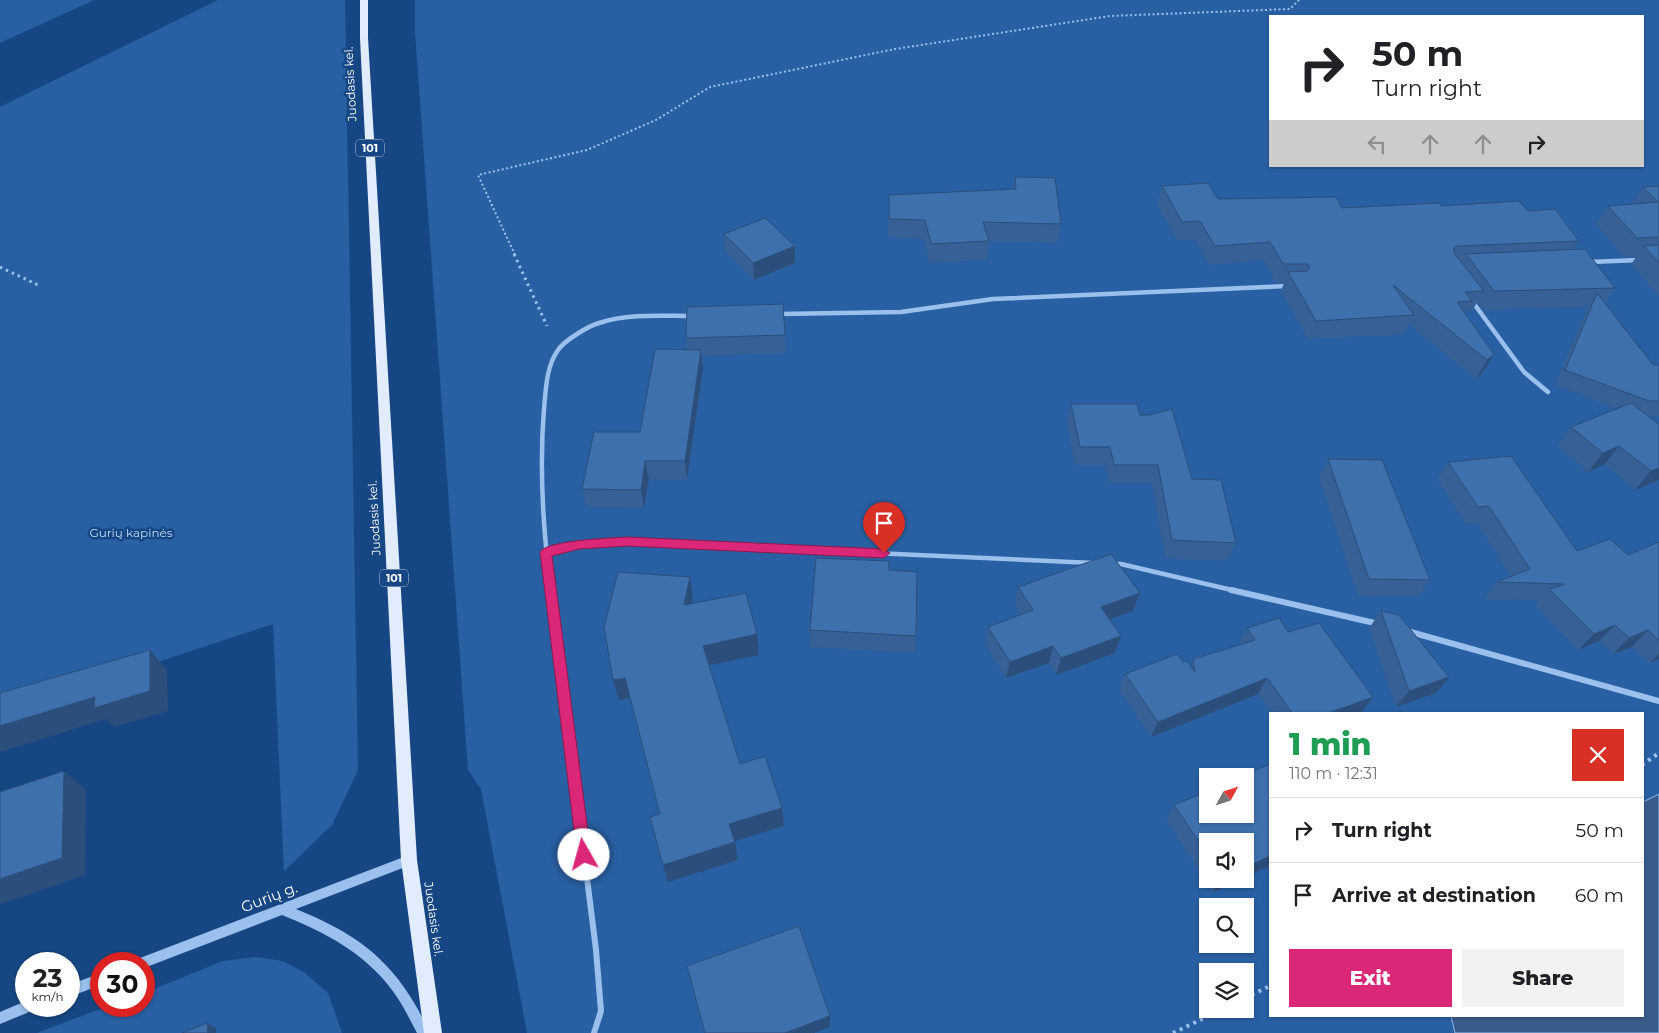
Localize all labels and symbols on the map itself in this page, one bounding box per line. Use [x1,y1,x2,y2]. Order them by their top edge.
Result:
street label: Juodasis kel. [341,46,360,123]
road number: 101 [356,140,384,156]
street label: Juodasis kel. [365,480,384,557]
pin [863,502,905,553]
park label: Gurių kapinės [89,525,173,540]
road number: 101 [380,570,408,586]
north arrow [1199,768,1254,822]
position arrow [557,828,609,880]
street label: Gurių g. [238,878,300,916]
street label: Juodasis kel. [421,880,447,957]
speed limit sign: 30 [90,952,155,1017]

